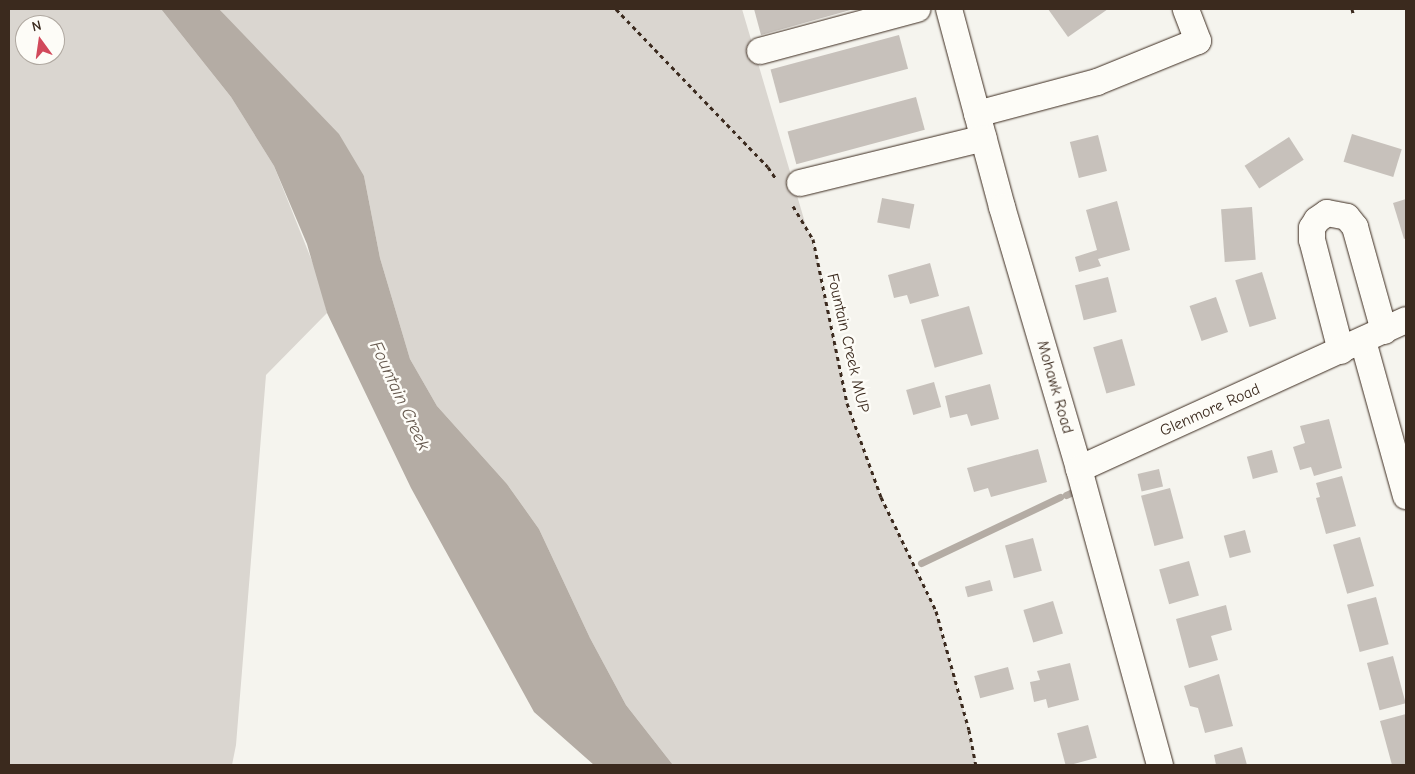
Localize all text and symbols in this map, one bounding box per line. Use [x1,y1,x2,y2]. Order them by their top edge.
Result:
north arrow [15,15,65,65]
text: N [30,17,43,35]
street label: Fountain Creek MUP [823,271,873,415]
water label: Fountain Creek [364,338,434,454]
street label: Mohawk Road [1033,338,1077,436]
street label: Glenmore Road [1157,379,1263,441]

